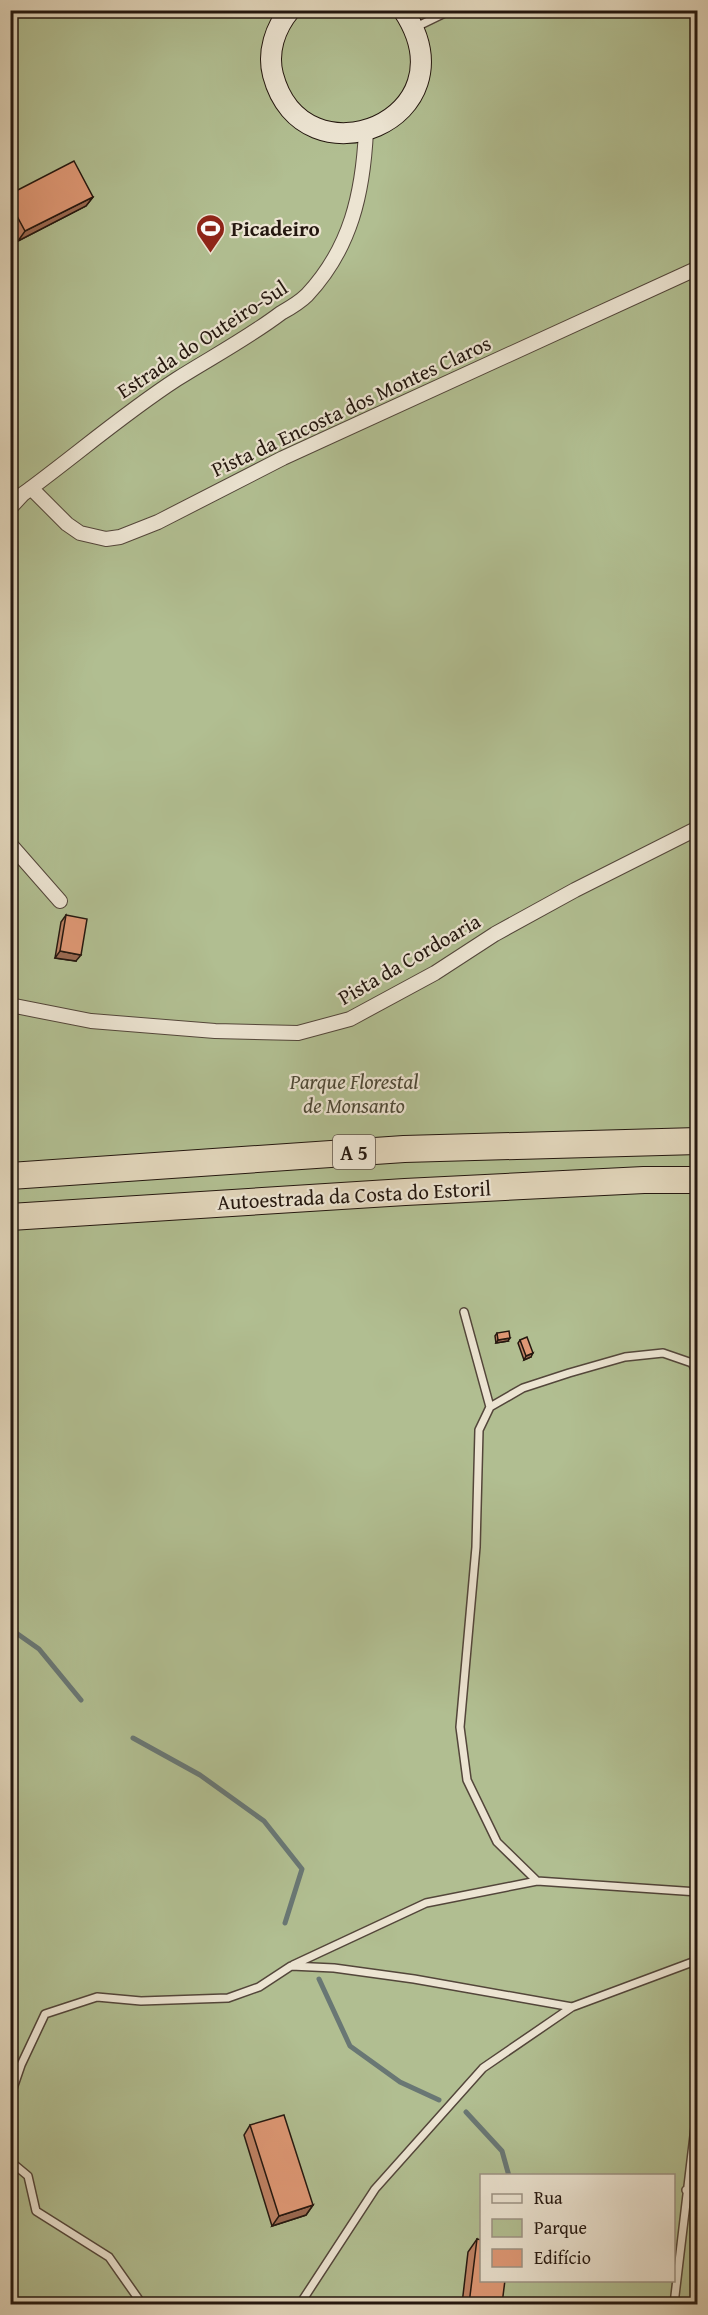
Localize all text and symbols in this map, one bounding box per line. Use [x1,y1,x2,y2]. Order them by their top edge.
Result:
sports icon: Picadeiro [194,212,226,254]
place label: Picadeiro [231,213,320,244]
street label: Estrada do Outeiro-Sul [110,272,294,406]
street label: Pista da Encosta dos Montes Claros [206,327,496,485]
street label: Pista da Cordoaria [332,906,486,1012]
park label: Parque Florestal de Monsanto [289,1066,418,1121]
road number: A 5 [333,1135,375,1169]
street label: Autoestrada da Costa do Estoril [216,1172,492,1218]
legend [480,2174,675,2282]
text: Rua [534,2184,563,2211]
text: Parque [534,2214,587,2241]
text: Edifício [534,2244,591,2271]

